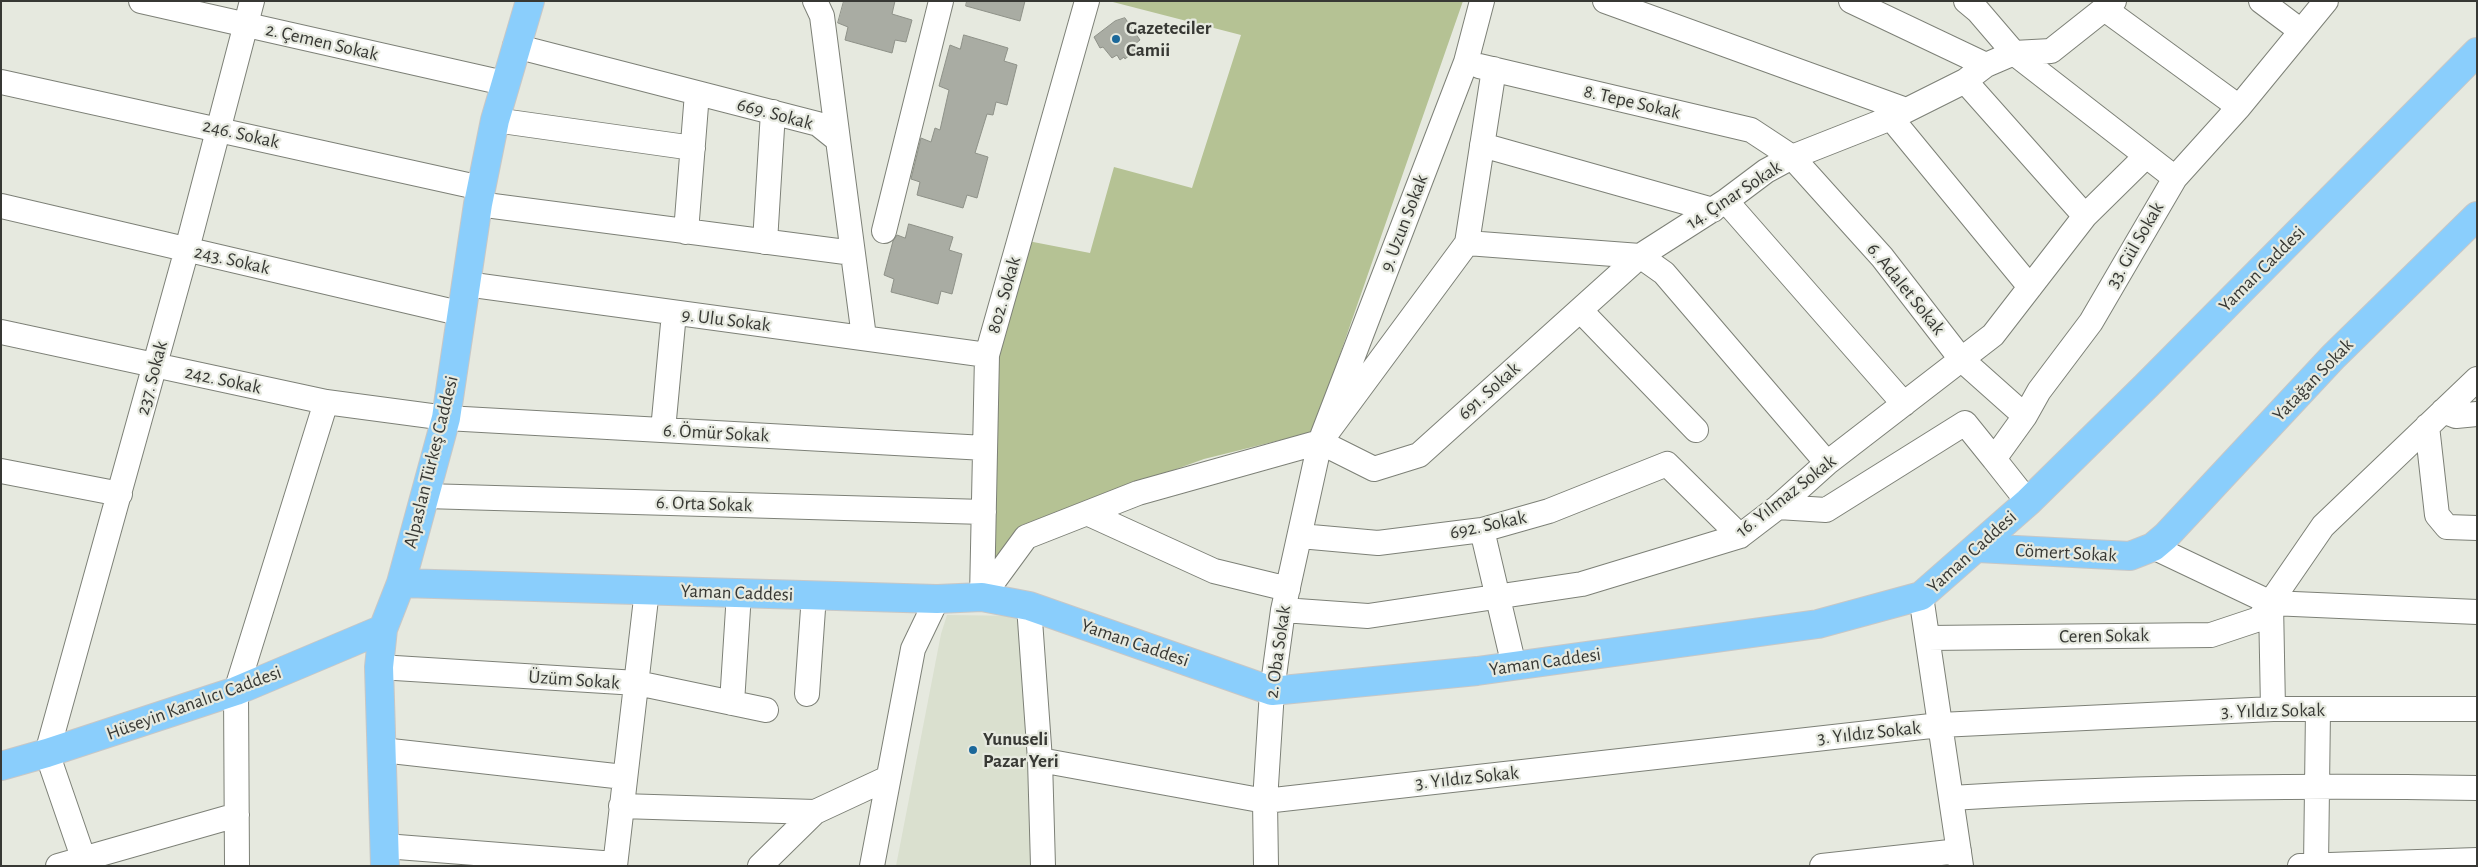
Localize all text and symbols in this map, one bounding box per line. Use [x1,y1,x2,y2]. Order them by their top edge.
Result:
place label: Gazeteciler Camii [1126,17,1211,61]
street label: 2. Çemen Sokak [263,18,381,66]
marker: Gazeteciler Camii [1110,33,1122,45]
street label: 8. Tepe Sokak [1581,80,1683,124]
street label: 669. Sokak [734,93,816,135]
street label: 246. Sokak [201,114,281,154]
street label: 14. Çınar Sokak [1682,156,1786,234]
street label: 9. Uzun Sokak [1375,171,1433,275]
street label: 33. Gül Sokak [2101,198,2169,292]
street label: Yaman Caddesi [2214,221,2310,317]
street label: 6. Adalet Sokak [1862,238,1950,340]
street label: 243. Sokak [192,240,272,280]
street label: 802. Sokak [982,254,1026,336]
street label: 9. Ulu Sokak [680,303,772,337]
street label: Yatağan Sokak [2268,334,2358,426]
street label: 237. Sokak [131,339,173,417]
street label: 691. Sokak [1453,357,1525,425]
street label: 242. Sokak [183,361,263,399]
street label: Alpaslan Türkeş Caddesi [399,373,463,551]
street label: 6. Ömür Sokak [662,419,770,447]
street label: 16. Yılmaz Sokak [1731,450,1841,542]
street label: 6. Orta Sokak [656,491,752,517]
street label: 692. Sokak [1448,506,1528,544]
street label: Yaman Caddesi [1922,506,2022,598]
street label: Cömert Sokak [2015,539,2117,567]
street label: Yaman Caddesi [680,580,794,606]
street label: 2. Oba Sokak [1260,604,1296,700]
street label: Yaman Caddesi [1078,614,1192,672]
street label: Ceren Sokak [2059,624,2149,648]
street label: Yaman Caddesi [1488,643,1602,681]
street label: Hüseyin Kanalıcı Caddesi [103,661,285,745]
street label: Üzüm Sokak [528,665,620,695]
street label: 3. Yıldız Sokak [2221,699,2325,723]
street label: 3. Yıldız Sokak [1816,716,1922,750]
place label: Yunuseli Pazar Yeri [983,728,1059,772]
marker: Yunuseli Pazar Yeri [967,744,979,756]
street label: 3. Yıldız Sokak [1414,761,1520,795]

